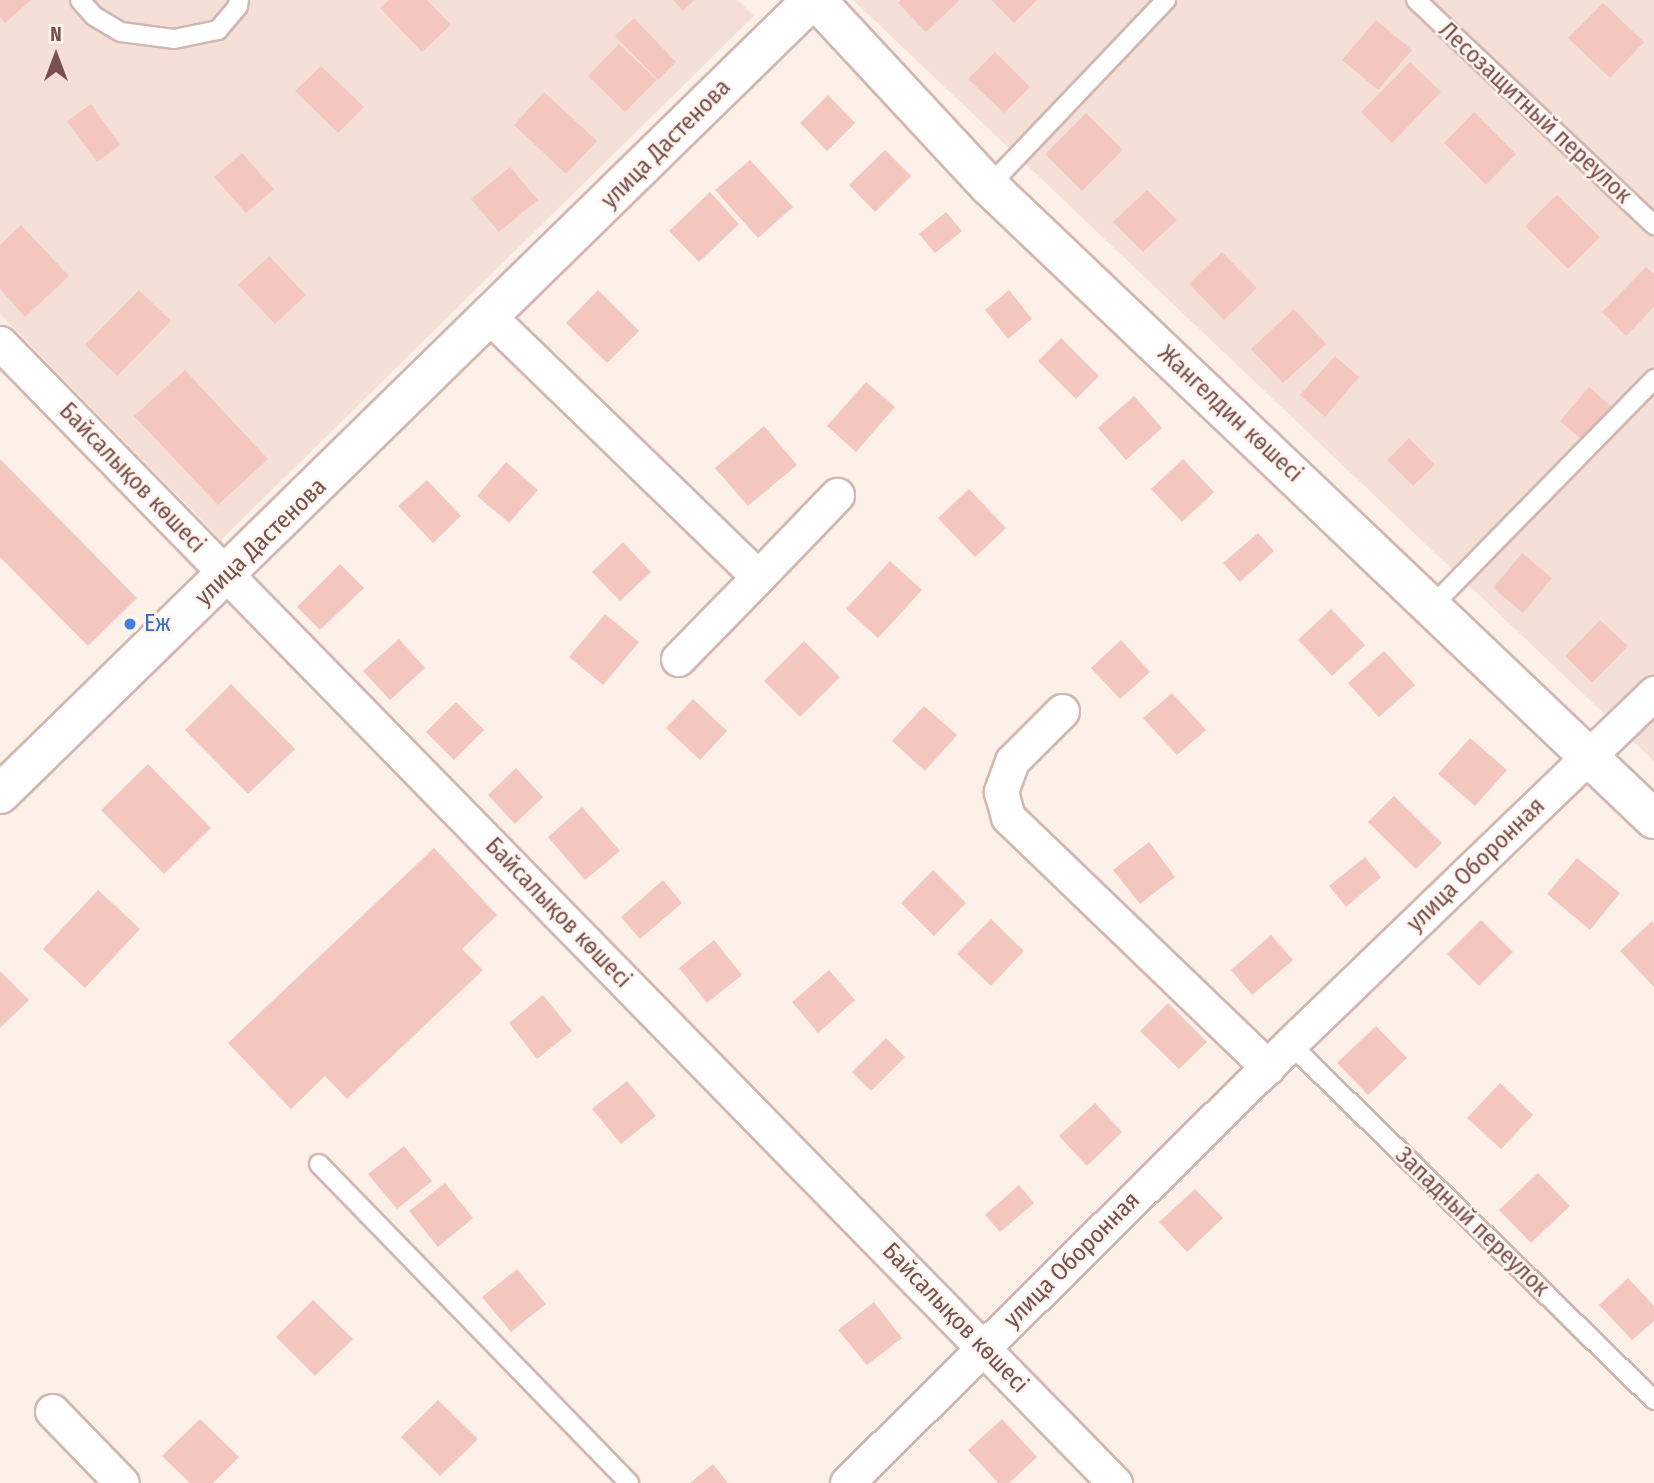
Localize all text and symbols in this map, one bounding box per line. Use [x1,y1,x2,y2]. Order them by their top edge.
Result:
street label: Лесозащитный переулок [1433,16,1637,210]
north arrow [21,21,91,91]
text: N [50,23,62,46]
street label: улица Дастенова [595,73,737,215]
street label: Жангелдин көшесі [1152,340,1308,488]
street label: Байсалықов көшесі [53,397,211,559]
street label: улица Дастенова [189,472,333,612]
place label: Еж [144,610,171,638]
marker: Еж [122,616,138,632]
street label: улица Оборонная [1401,792,1551,938]
street label: Байсалықов көшесі [479,832,637,994]
street label: Западный переулок [1389,1141,1555,1303]
street label: улица Оборонная [998,1186,1146,1334]
street label: Байсалықов көшесі [876,1237,1034,1399]

